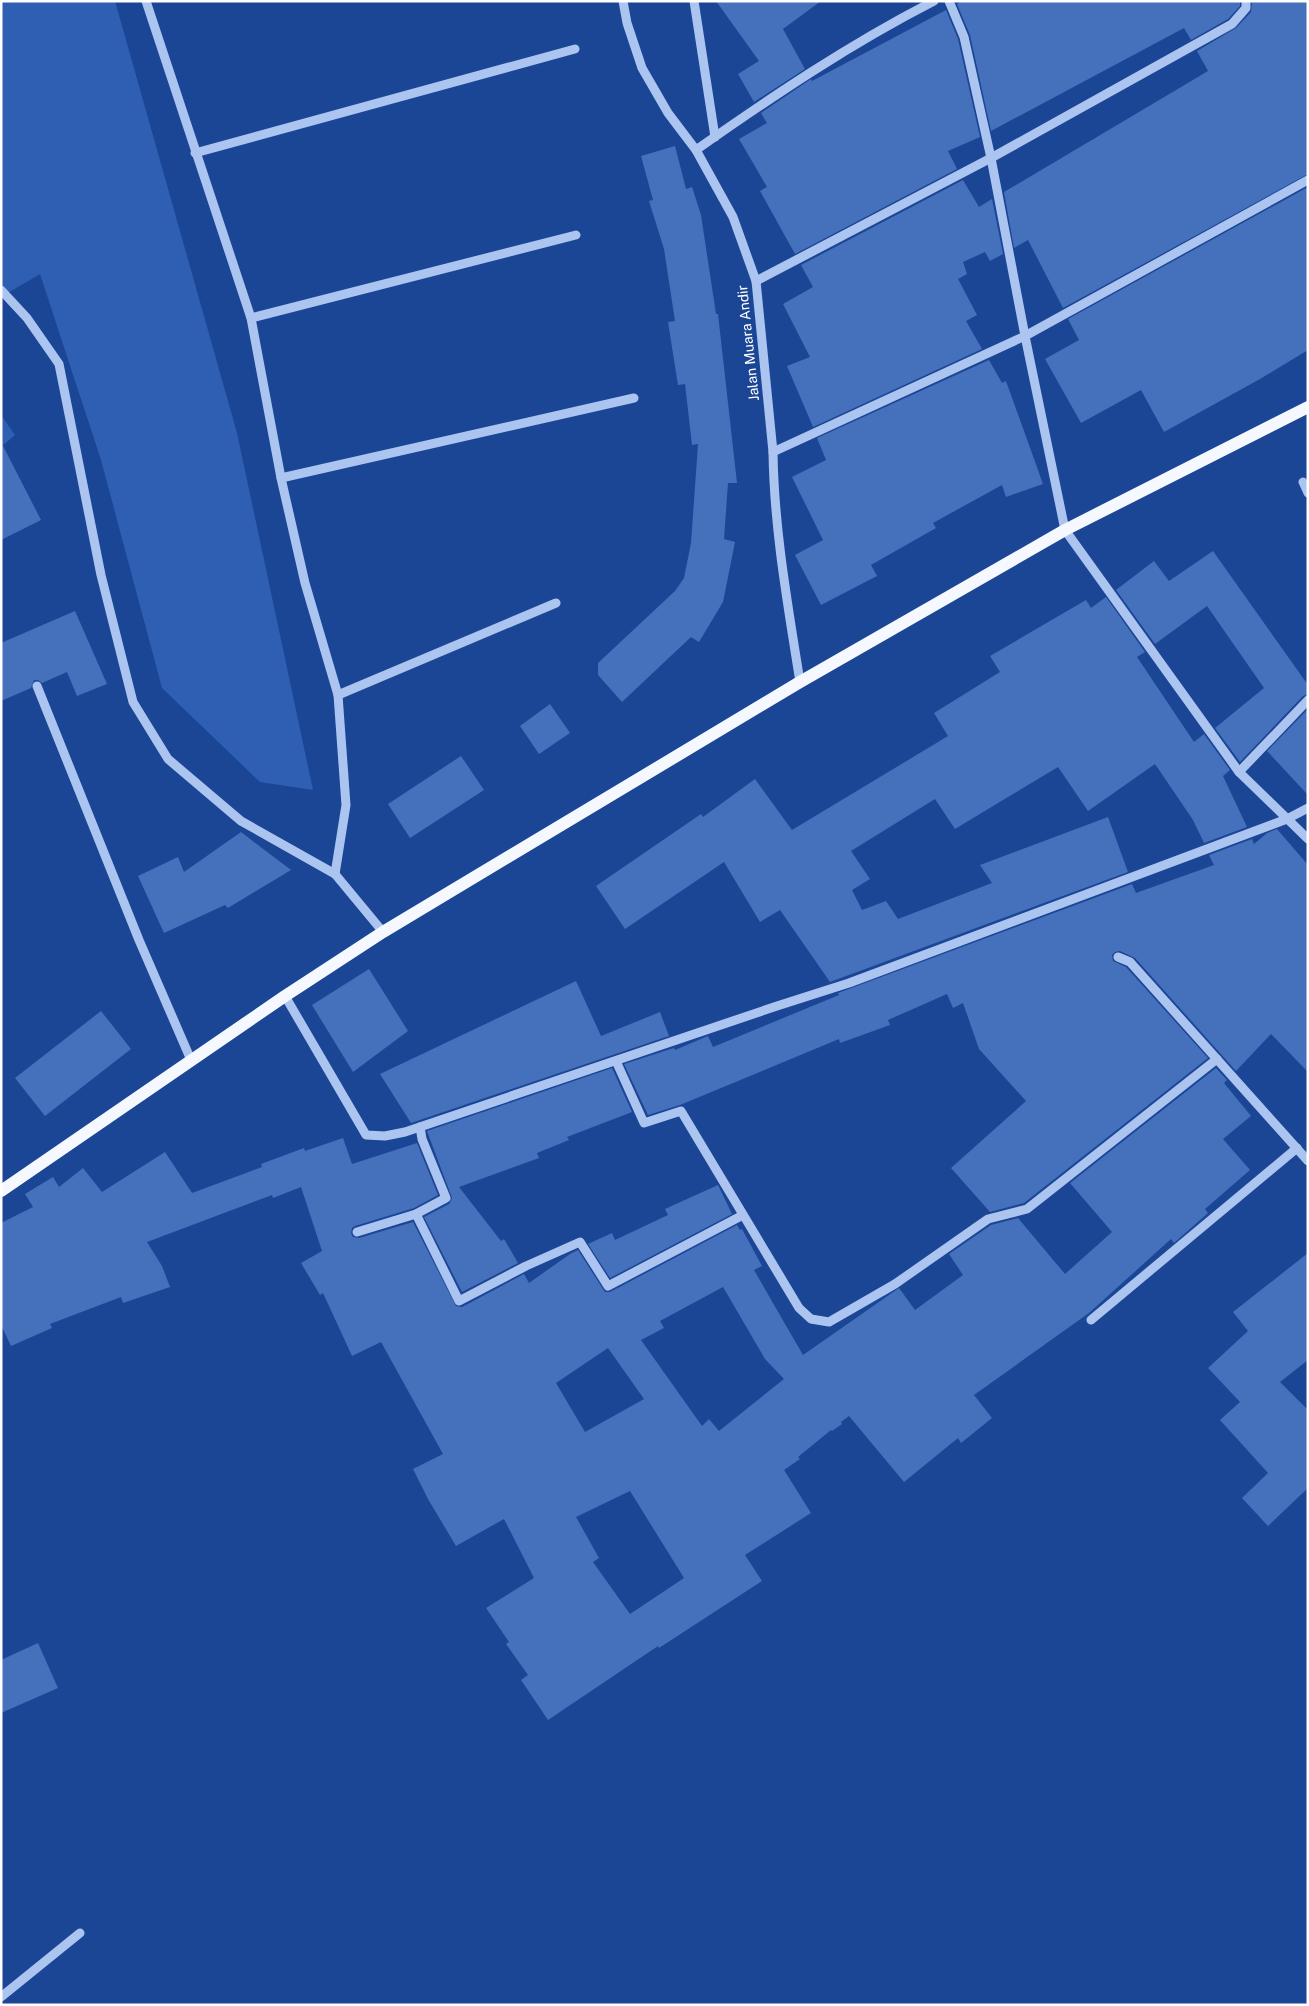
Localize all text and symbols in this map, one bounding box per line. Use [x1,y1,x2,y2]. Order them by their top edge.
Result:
street label: Jalan Muara Andir [734,284,762,402]

